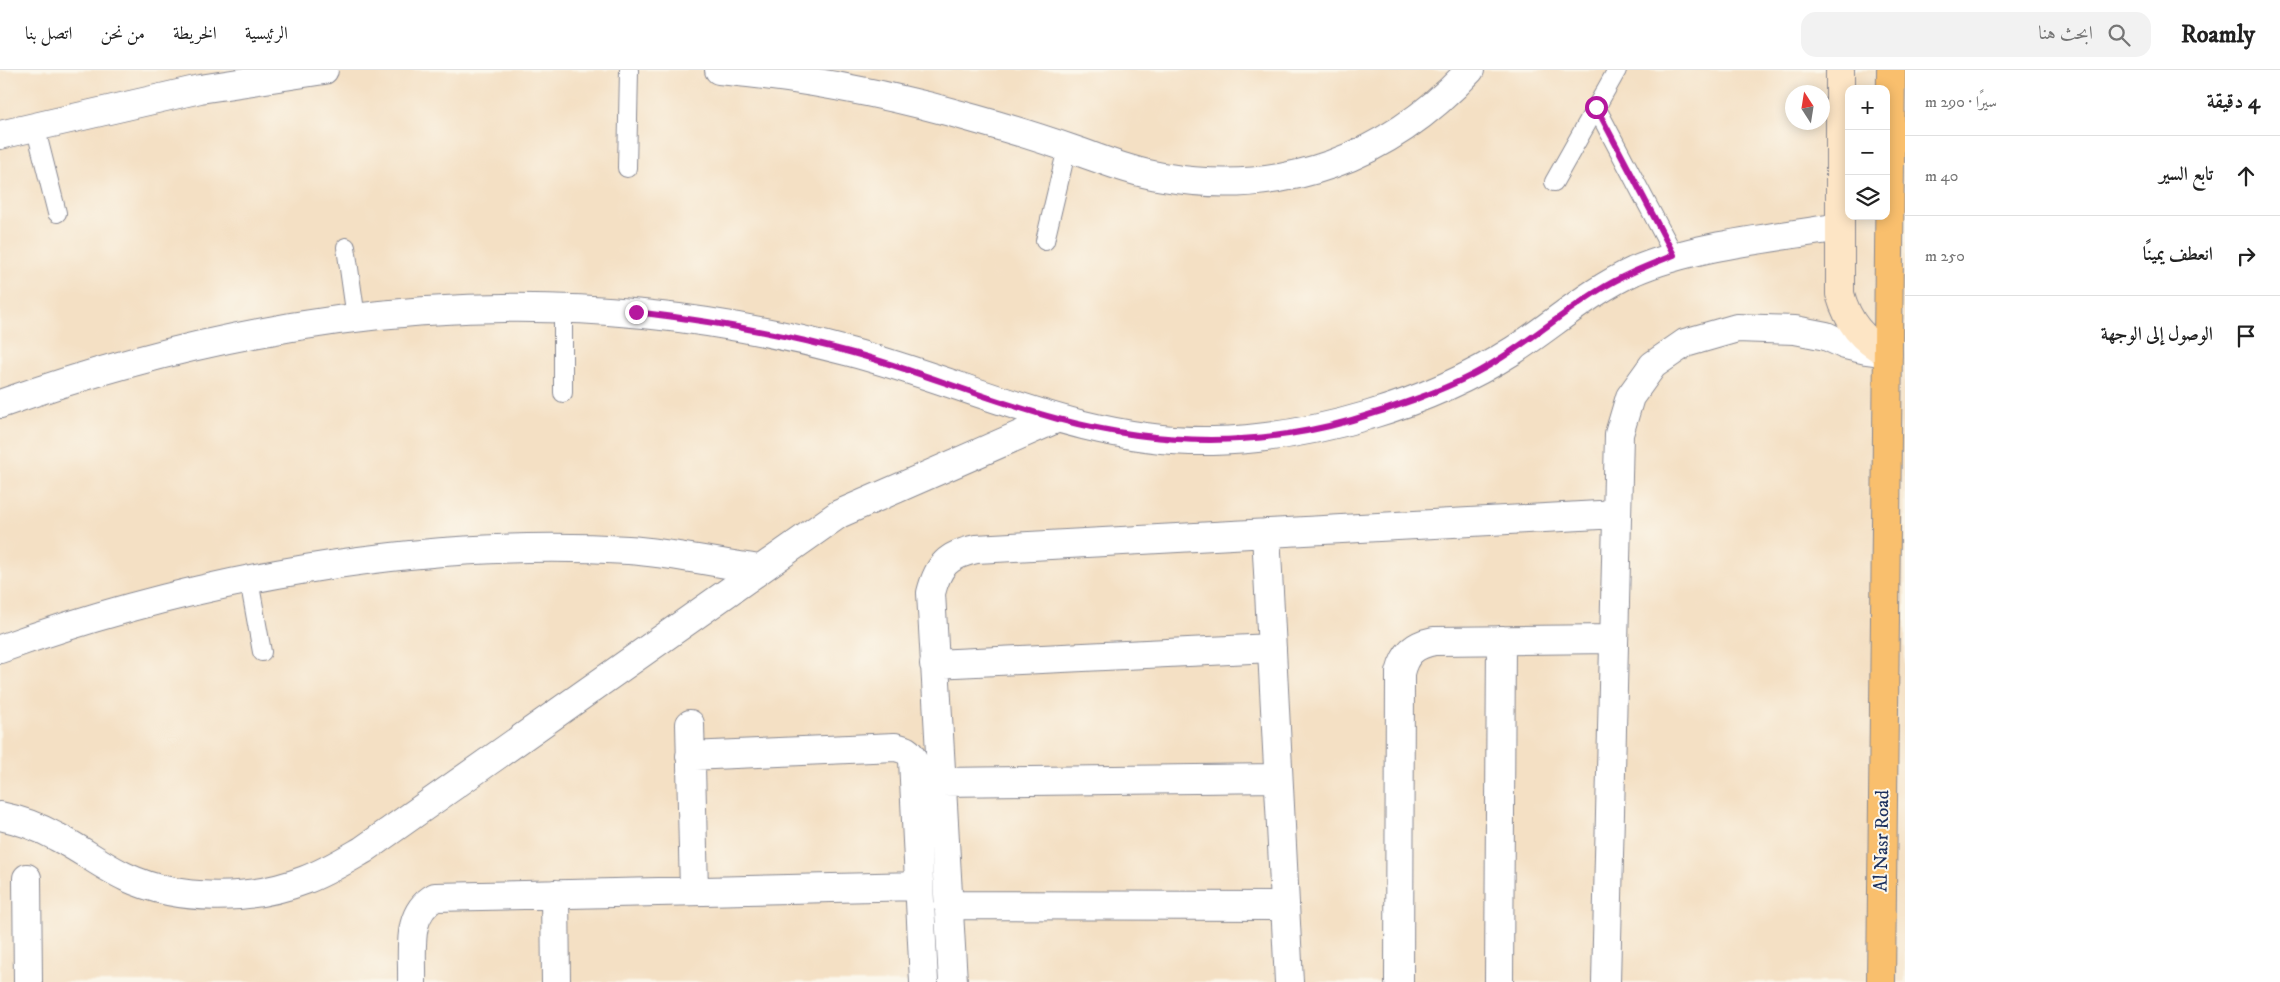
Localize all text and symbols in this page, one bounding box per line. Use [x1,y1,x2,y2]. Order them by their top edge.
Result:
search box [1801,12,2151,57]
text: Roamly [2181,20,2255,50]
icon: search [2105,21,2133,49]
text: ابحث هنا [2038,22,2093,45]
text: اتصل بنا [25,23,72,45]
text: من نحن [100,23,145,45]
text: الخريطة [173,23,217,45]
text: الرئيسية [245,23,288,45]
north arrow [1785,85,1830,130]
map controls [1845,85,1890,220]
button: + [1845,85,1890,130]
text: 4 دقيقة [2207,89,2260,115]
text: سيرًا · 290 m [1925,92,1997,112]
route start [1585,96,1608,119]
button: − [1845,130,1890,175]
icon: ahead [2232,162,2260,190]
text: تابع السير [2159,163,2213,186]
text: 40 m [1925,166,1958,186]
button: layers [1845,175,1890,220]
icon: right [2232,242,2260,270]
text: انعطف يمينًا [2143,243,2213,266]
text: 250 m [1925,246,1965,266]
route end [625,301,648,324]
icon: arrive [2232,322,2260,350]
text: الوصول إلى الوجهة [2101,323,2213,346]
street label: Al Nasr Road [1870,789,1894,892]

